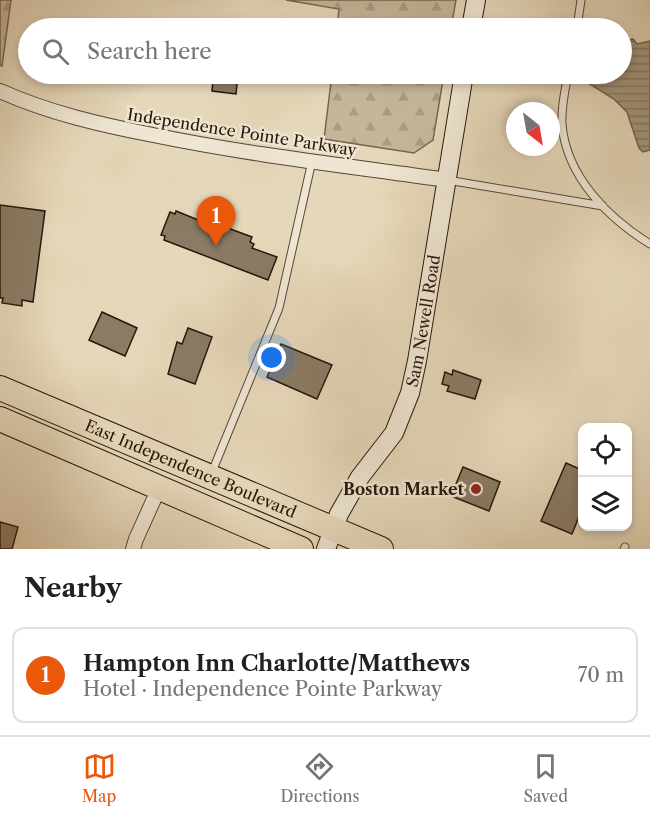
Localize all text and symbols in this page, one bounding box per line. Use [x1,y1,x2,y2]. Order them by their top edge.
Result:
search box [18,18,632,84]
icon: search [39,35,72,68]
text: Search here [87,38,212,65]
north arrow [506,102,560,156]
street label: Independence Pointe Parkway [126,104,359,160]
pin: 1 [196,196,236,246]
street label: Sam Newell Road [402,253,444,389]
your location [257,343,286,372]
street label: East Independence Boulevard [82,415,300,522]
map controls [578,423,632,531]
button: locate [578,423,632,477]
button: layers [578,477,632,531]
place label: Boston Market [343,479,465,499]
marker: Boston Market [469,482,483,496]
text: Nearby [24,572,122,604]
text: Hampton Inn Charlotte/Matthews [83,650,470,677]
text: 1 [41,663,50,687]
text: 70 m [578,663,624,687]
text: Hotel · Independence Pointe Parkway [83,677,442,701]
tab: Map [82,750,116,806]
tab: Directions [280,750,359,806]
tab: Saved [524,750,568,806]

